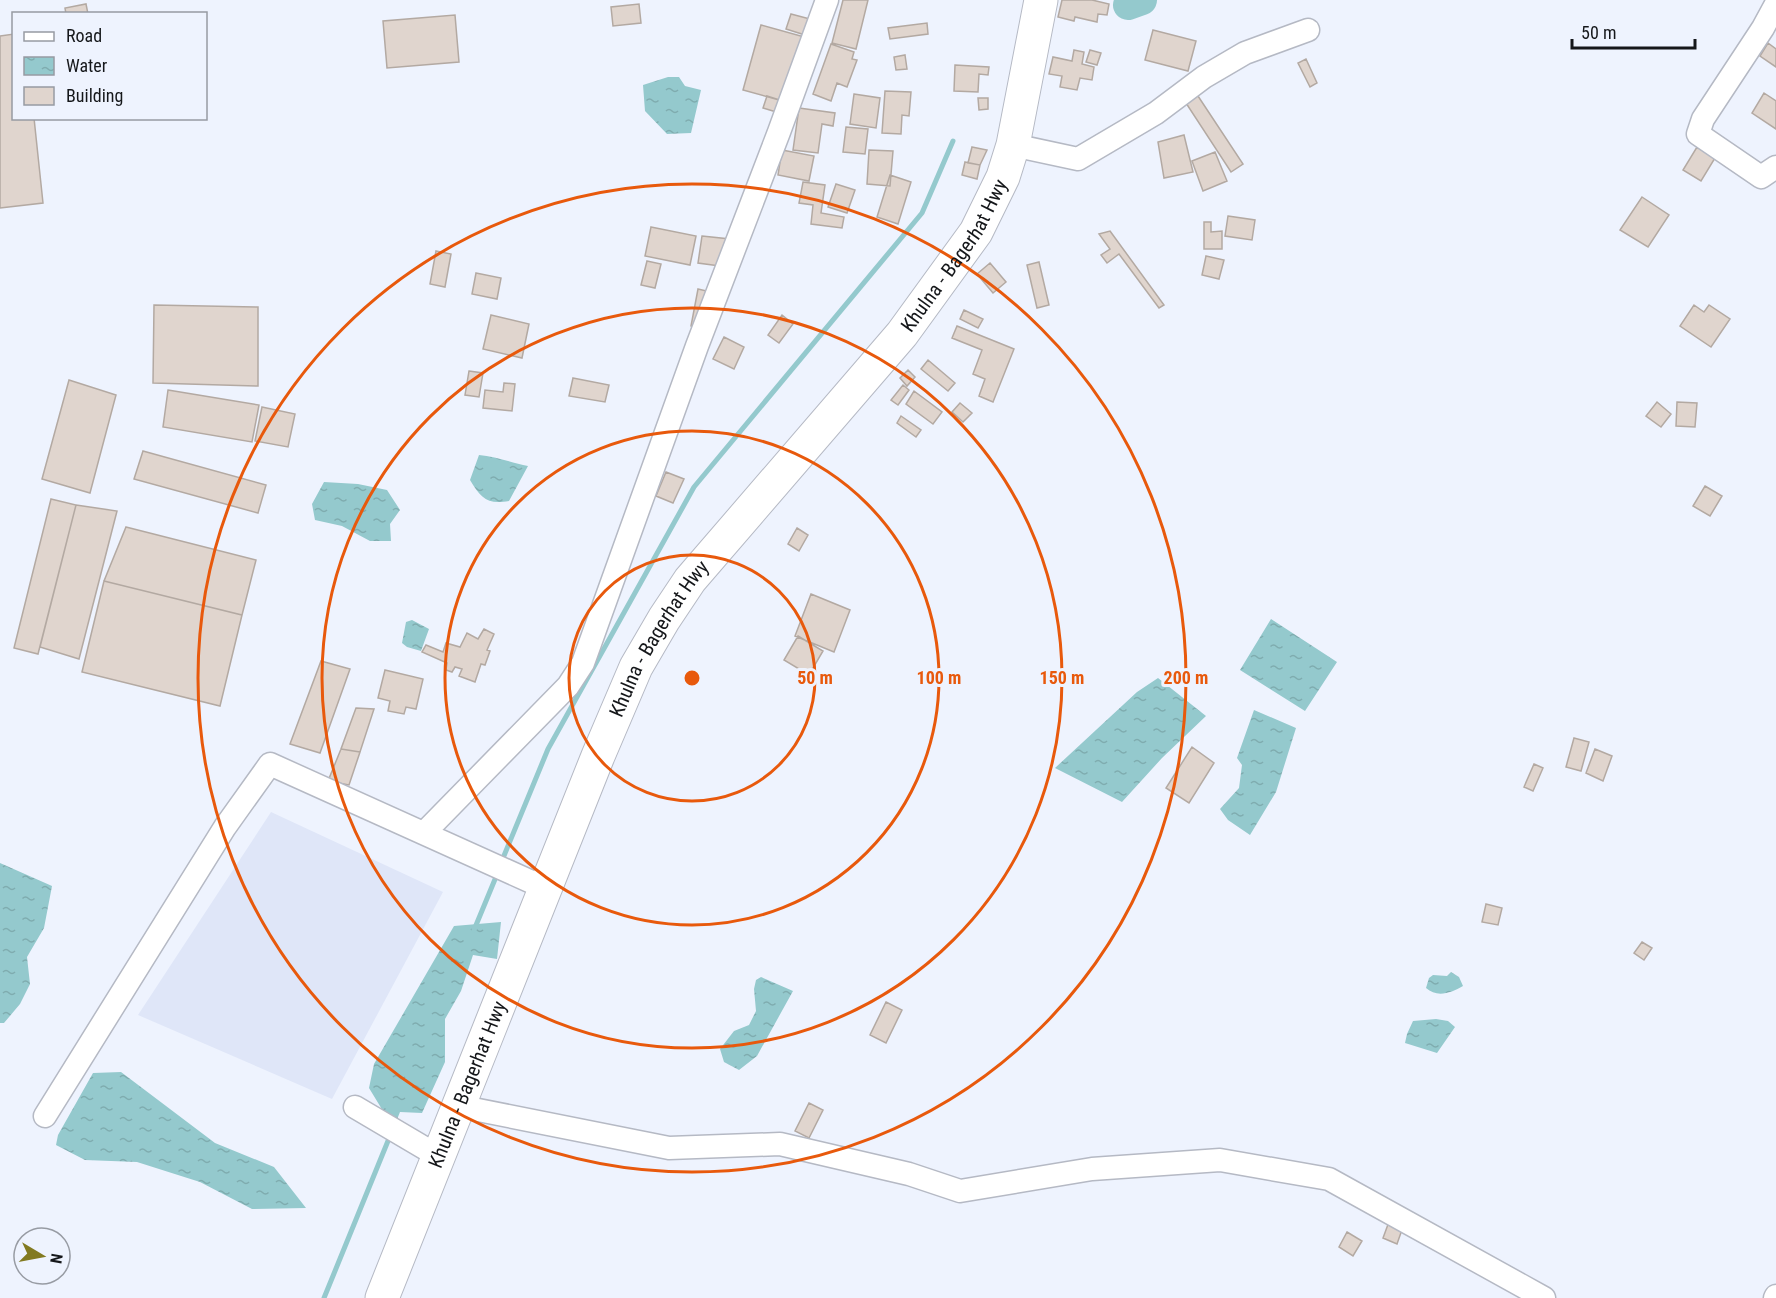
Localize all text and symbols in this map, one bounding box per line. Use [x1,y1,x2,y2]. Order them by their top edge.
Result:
legend [12,12,207,120]
scale bar [1572,12,1695,50]
text: 50 m [1581,22,1616,43]
text: Road [66,25,102,46]
text: Water [66,55,108,76]
text: Building [66,85,123,106]
street label: Khulna - Bagerhat Hwy [896,175,1012,336]
street label: Khulna - Bagerhat Hwy [604,555,714,721]
text: 50 m [797,667,833,688]
text: 100 m [917,667,961,688]
text: 150 m [1040,667,1084,688]
text: 200 m [1164,667,1208,688]
centre of rings [682,668,702,688]
street label: Khulna - Bagerhat Hwy [423,997,511,1171]
north arrow [12,1226,72,1286]
text: N [46,1252,66,1265]

